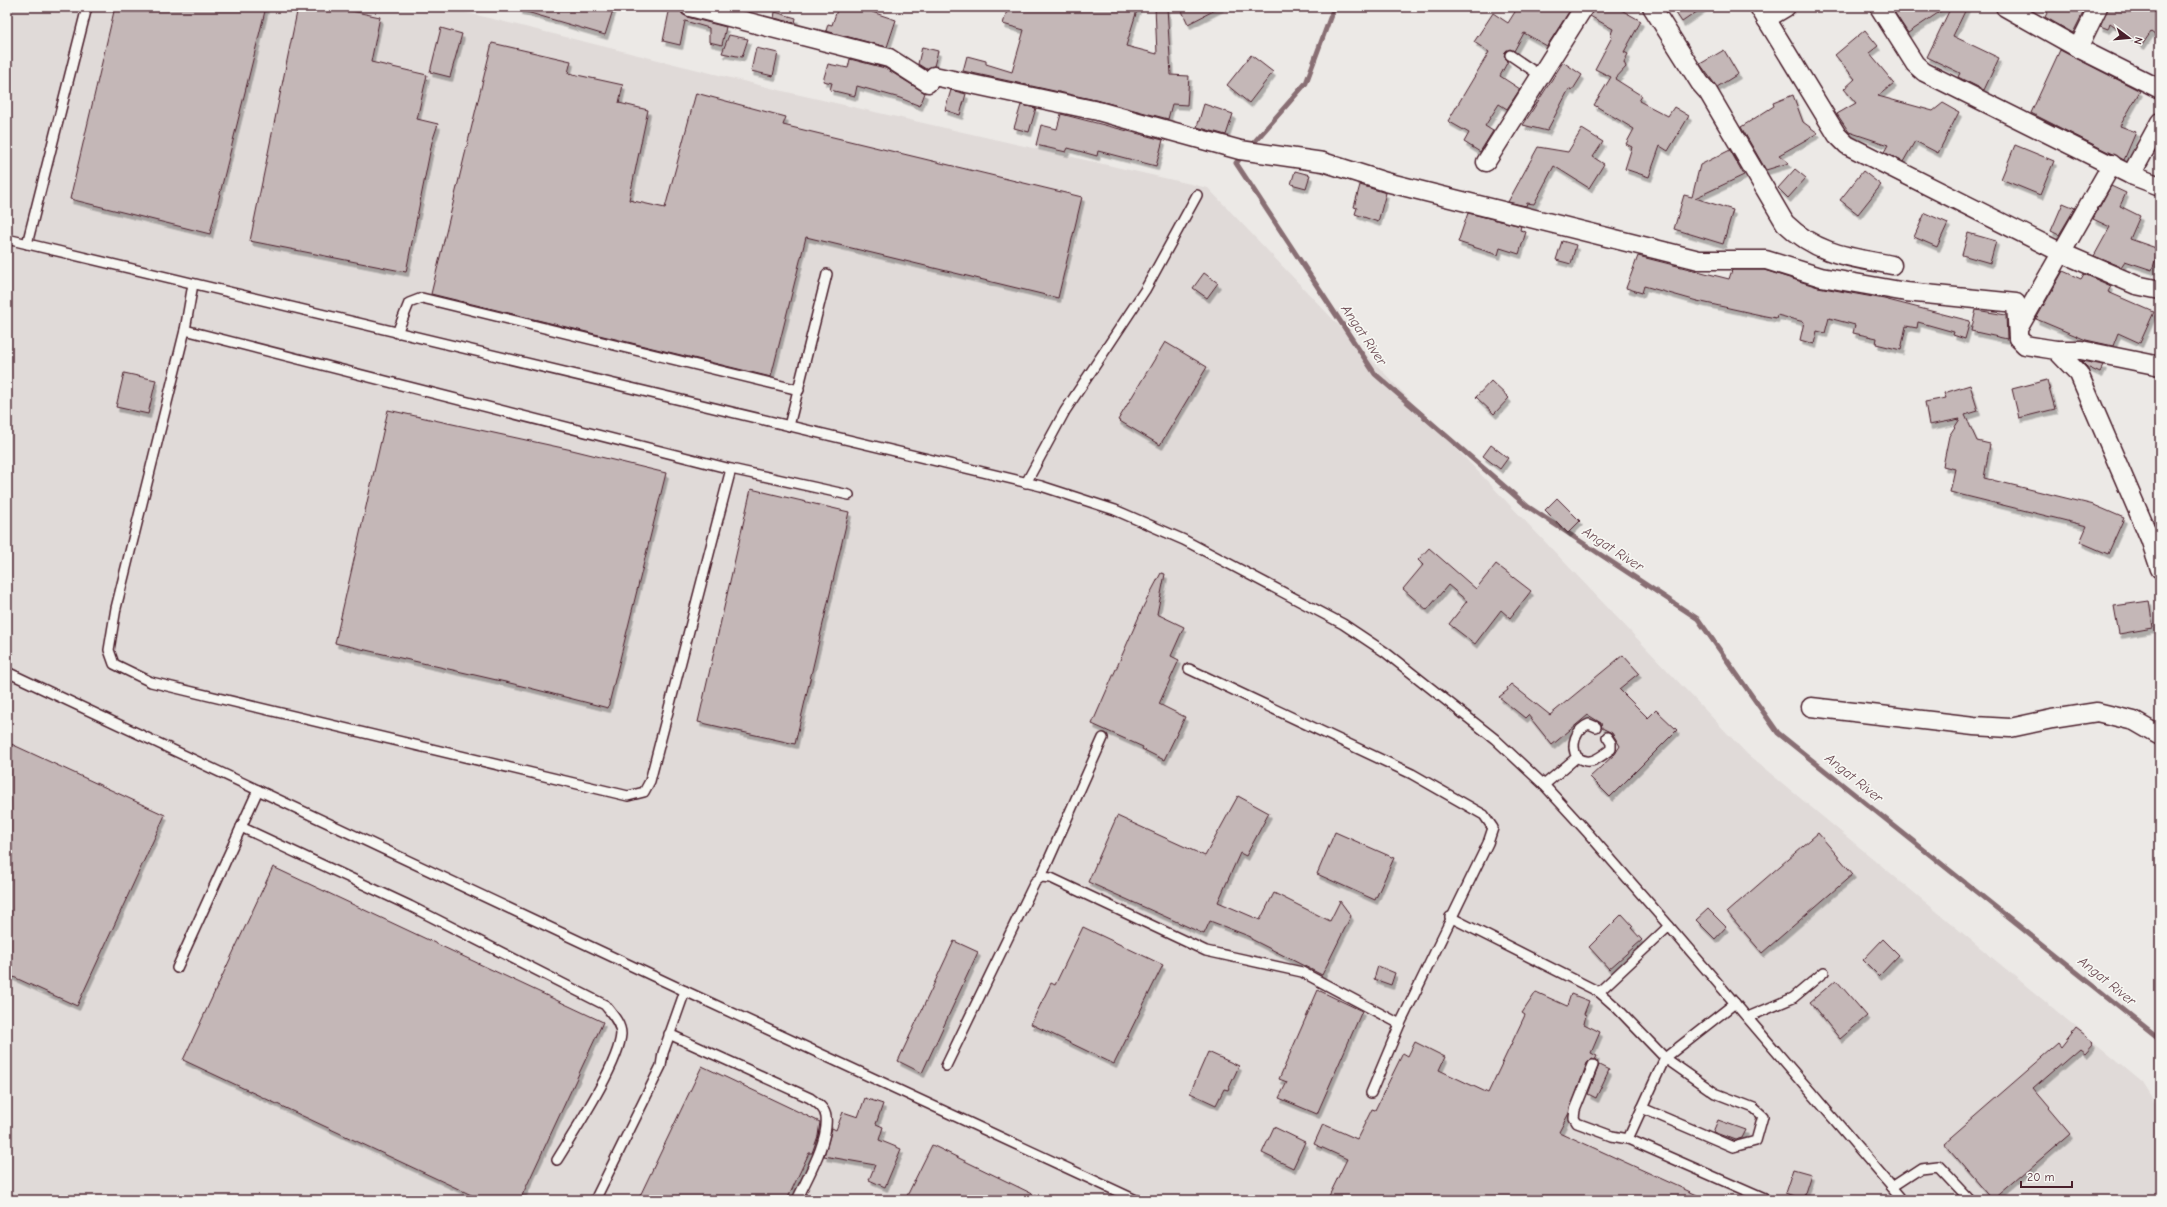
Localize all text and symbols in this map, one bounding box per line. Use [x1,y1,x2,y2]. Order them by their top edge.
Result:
north arrow [2109,18,2149,58]
text: N [2131,35,2145,46]
water label: Angat River [1337,301,1391,370]
water label: Angat River [1578,522,1648,576]
water label: Angat River [1821,749,1887,807]
water label: Angat River [2074,952,2140,1010]
scale bar [2021,1163,2072,1189]
text: 20 m [2027,1170,2055,1184]

